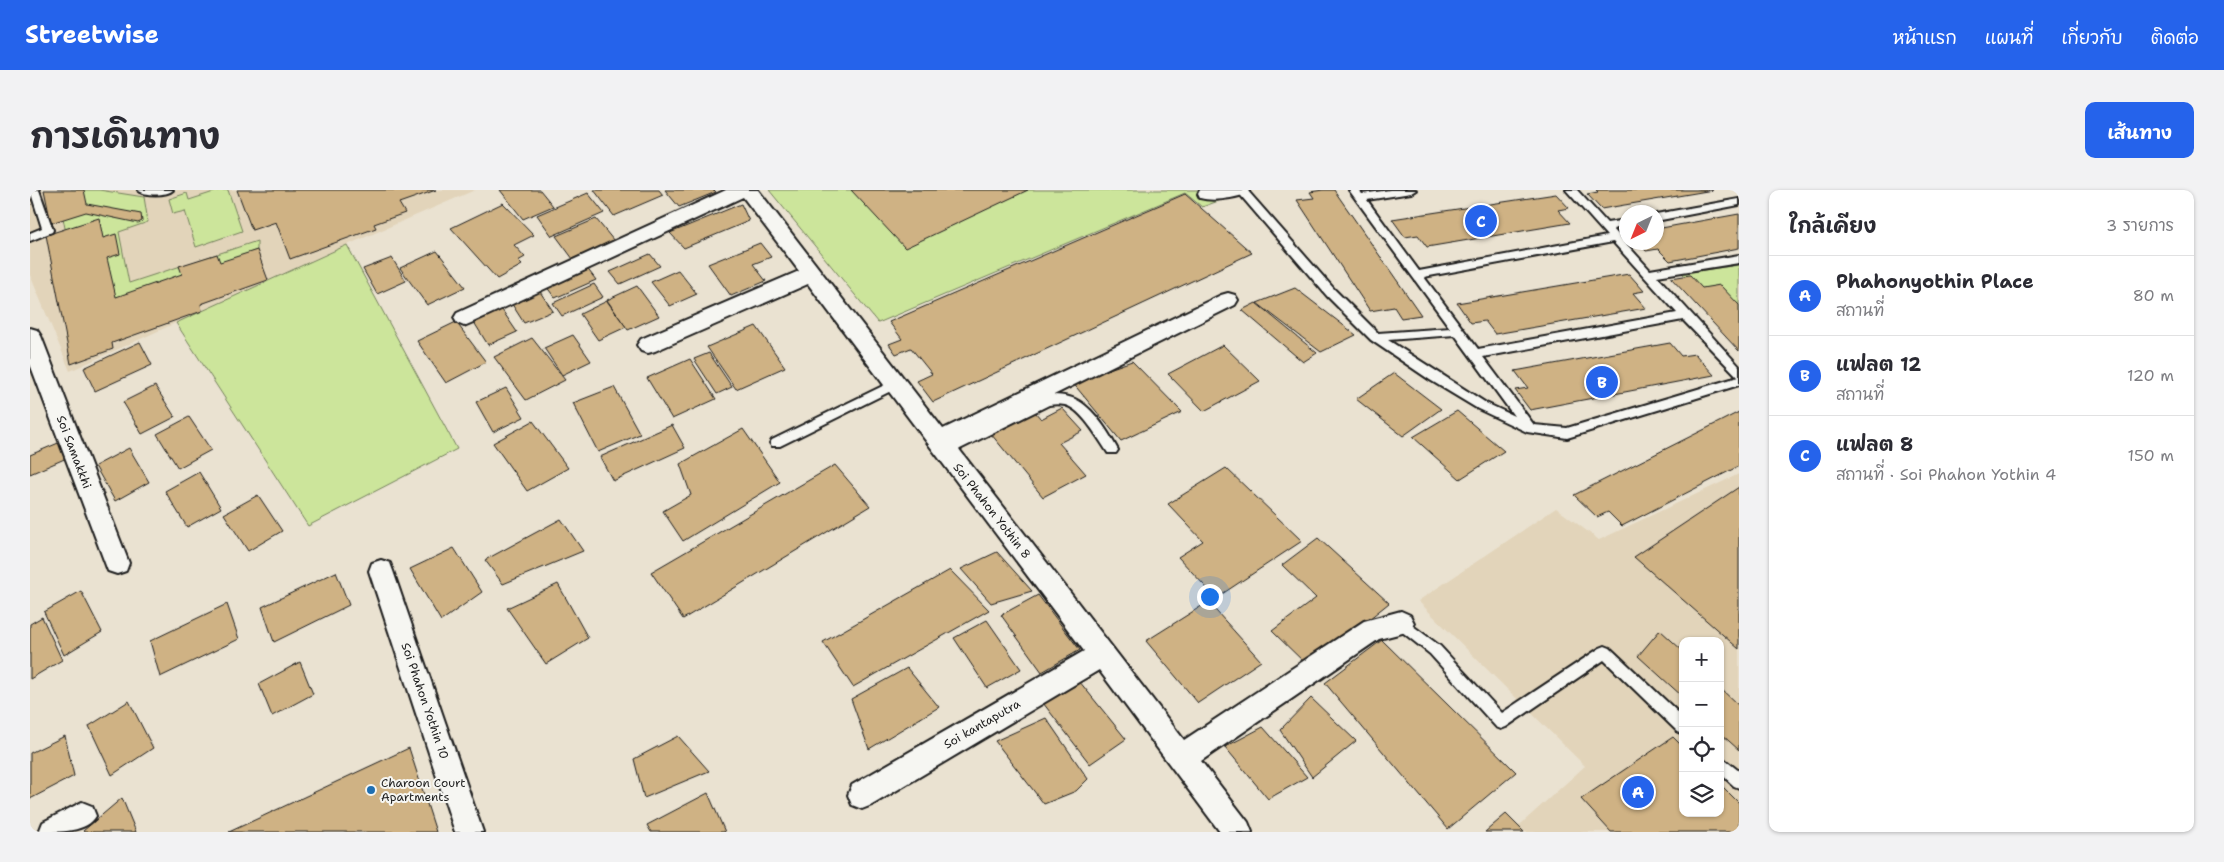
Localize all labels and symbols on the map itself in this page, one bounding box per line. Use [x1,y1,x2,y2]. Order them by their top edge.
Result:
pin: C [1465,202,1497,240]
north arrow [1619,205,1664,250]
pin: B [1586,363,1618,401]
street label: Soi Samakkhi [53,413,95,491]
street label: Soi Phahon Yothin 8 [950,460,1034,562]
your location [1197,584,1223,610]
street label: Soi Phahon Yothin 10 [398,641,452,761]
street label: Soi kantaputra [941,695,1024,752]
pin: A [1622,773,1654,811]
place label: Charoon Court Apartments [381,775,466,805]
marker: Charoon Court Apartments [365,784,377,796]

